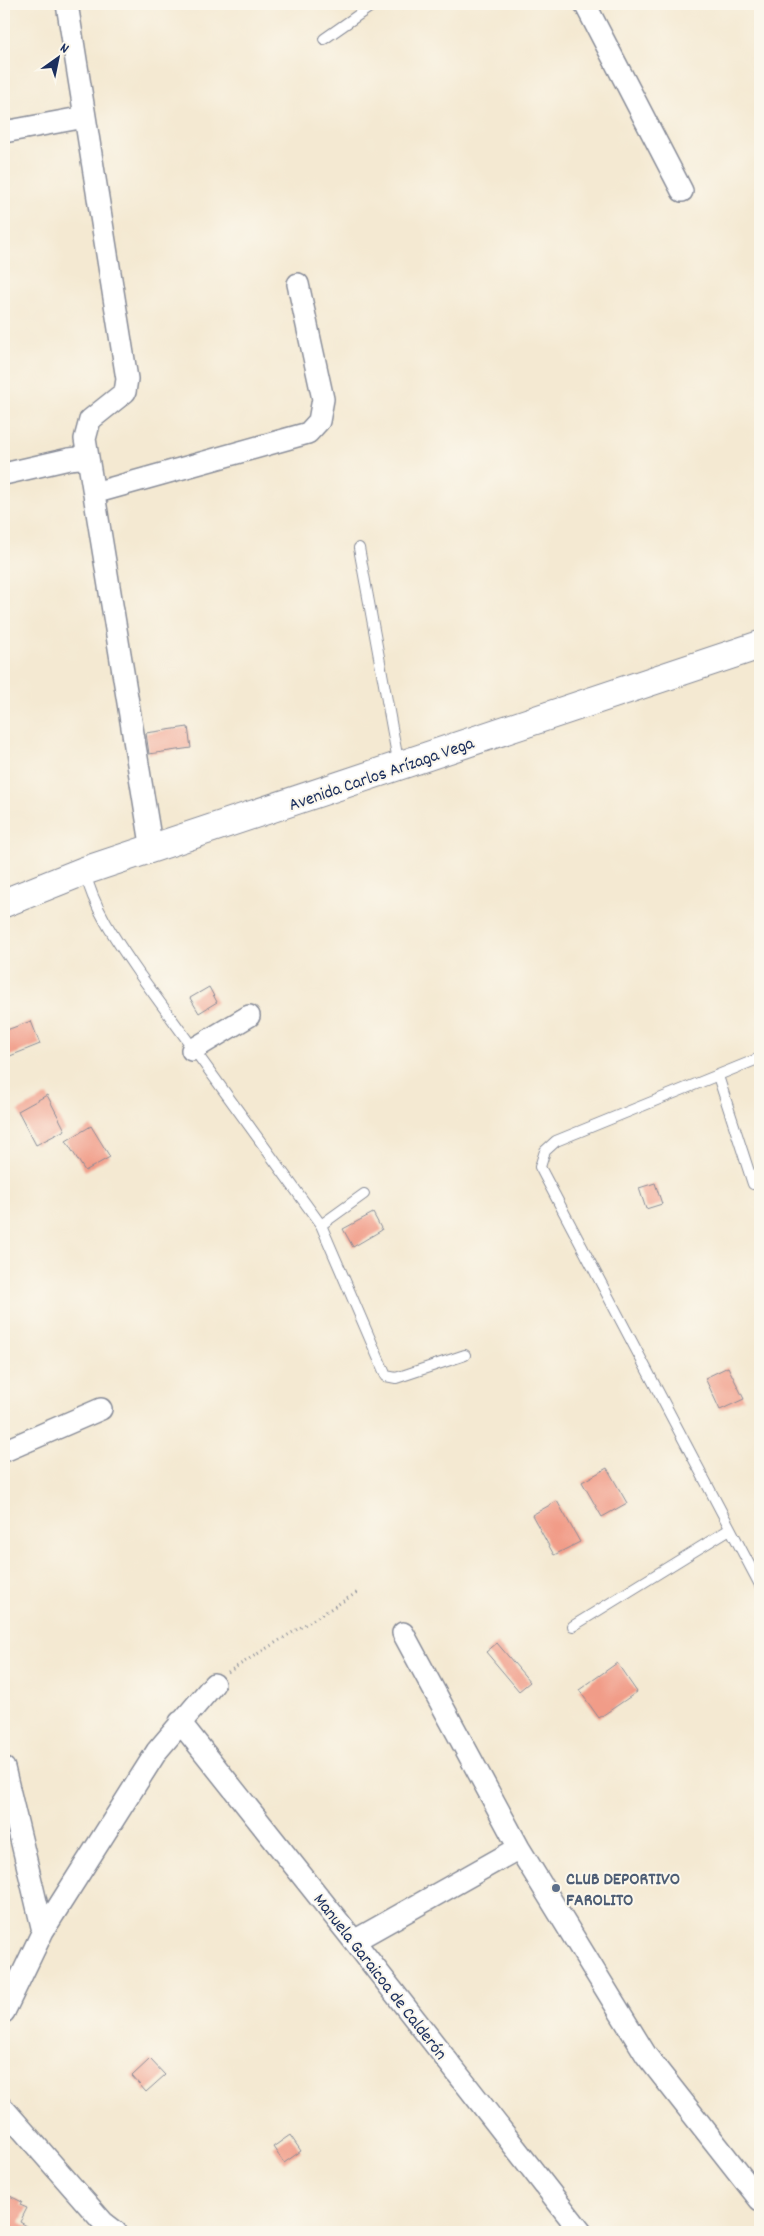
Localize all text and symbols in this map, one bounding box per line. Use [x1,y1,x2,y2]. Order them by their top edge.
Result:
north arrow [32,32,82,82]
text: N [56,39,72,59]
street label: Avenida Carlos Arízaga Vega [286,732,478,819]
place label: CLUB DEPORTIVO FAROLITO [566,1868,680,1914]
marker: CLUB DEPORTIVO FAROLITO [550,1882,562,1894]
street label: Manuela Garaicoa de Calderón [306,1889,452,2066]

